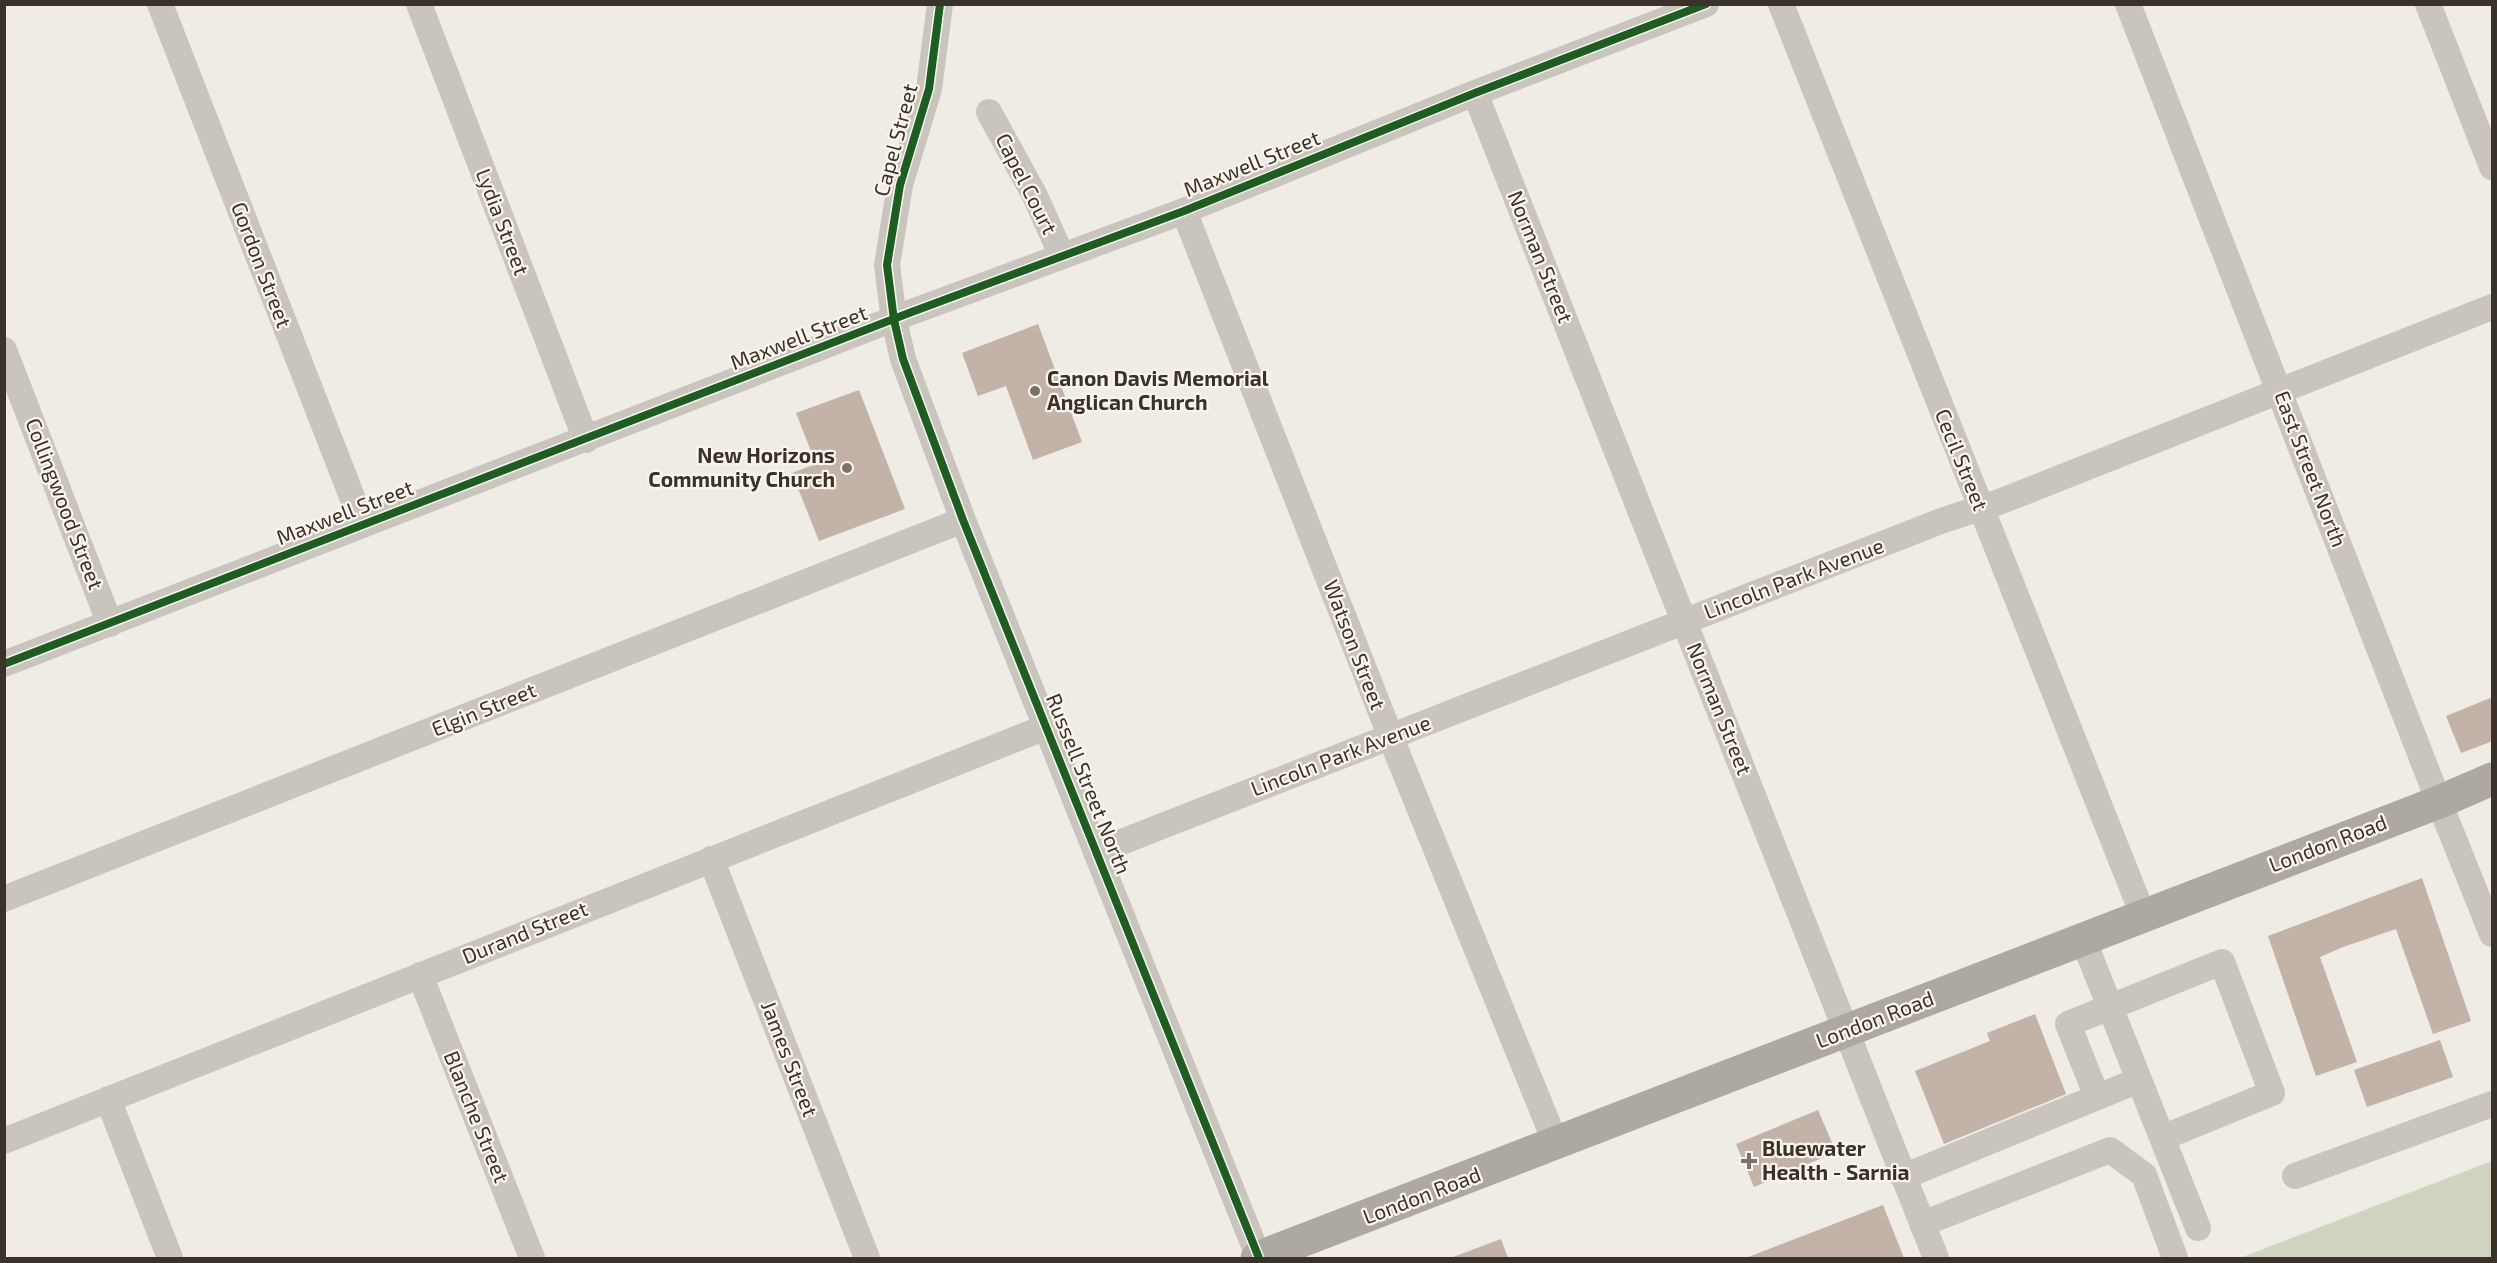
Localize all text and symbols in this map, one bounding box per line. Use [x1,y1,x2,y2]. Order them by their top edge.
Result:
street label: Capel Street [868,80,922,199]
street label: Maxwell Street [1180,124,1323,201]
street label: Capel Court [991,129,1063,238]
street label: Lydia Street [472,165,535,278]
street label: Norman Street [1504,187,1579,326]
street label: Gordon Street [227,198,298,331]
street label: Maxwell Street [727,299,870,374]
place label: Canon Davis Memorial Anglican Church [1047,365,1269,414]
marker: Canon Davis Memorial Anglican Church [1028,384,1042,398]
street label: East Street North [2270,387,2353,550]
street label: Cecil Street [1931,405,1994,514]
street label: Collingwood Street [21,414,110,593]
place label: New Horizons Community Church [648,442,835,492]
marker: New Horizons Community Church [840,461,854,475]
street label: Maxwell Street [273,474,416,549]
street label: Lincoln Park Avenue [1700,532,1887,623]
street label: Watson Street [1319,576,1392,713]
street label: Norman Street [1683,639,1758,778]
street label: Elgin Street [428,676,539,741]
street label: Russell Street North [1042,689,1137,877]
street label: Lincoln Park Avenue [1247,709,1434,800]
street label: London Road [2265,809,2390,877]
street label: Durand Street [458,895,591,968]
street label: London Road [1812,985,1937,1053]
street label: James Street [757,997,824,1120]
street label: Blanche Street [440,1047,515,1186]
place label: Bluewater Health - Sarnia [1762,1135,1910,1184]
marker: Bluewater Health - Sarnia [1740,1152,1758,1170]
street label: London Road [1359,1161,1484,1229]

